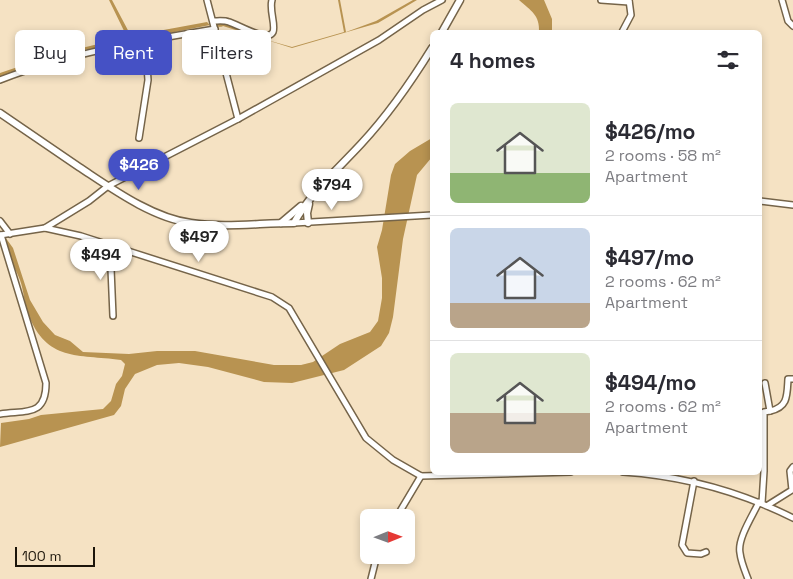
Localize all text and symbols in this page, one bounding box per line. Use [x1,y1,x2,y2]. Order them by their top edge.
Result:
chip: Buy [15,30,85,75]
chip: Rent [95,30,172,75]
chip: Filters [182,30,271,75]
icon: filters [714,46,742,74]
text: 4 homes [450,47,536,74]
text: $426/mo [605,118,695,145]
icon: home [490,123,550,183]
text: 2 rooms · 58 m² [605,145,721,166]
pin: $426 [109,148,169,191]
text: $426 [119,154,159,175]
text: Apartment [605,166,688,187]
pin: $794 [302,168,362,211]
text: $794 [313,174,351,195]
pin: $497 [169,220,229,263]
text: $497 [180,226,218,247]
pin: $494 [71,238,131,281]
text: $494 [81,244,121,265]
text: $497/mo [605,244,694,271]
icon: home [490,248,550,308]
text: 2 rooms · 62 m² [605,271,721,292]
text: Apartment [605,292,688,313]
text: $494/mo [605,369,696,396]
icon: home [490,373,550,433]
text: 2 rooms · 62 m² [605,396,721,417]
text: Apartment [605,417,688,438]
north arrow [360,509,415,564]
map controls [360,509,415,564]
scale bar [15,544,95,567]
text: 100 m [22,547,61,565]

